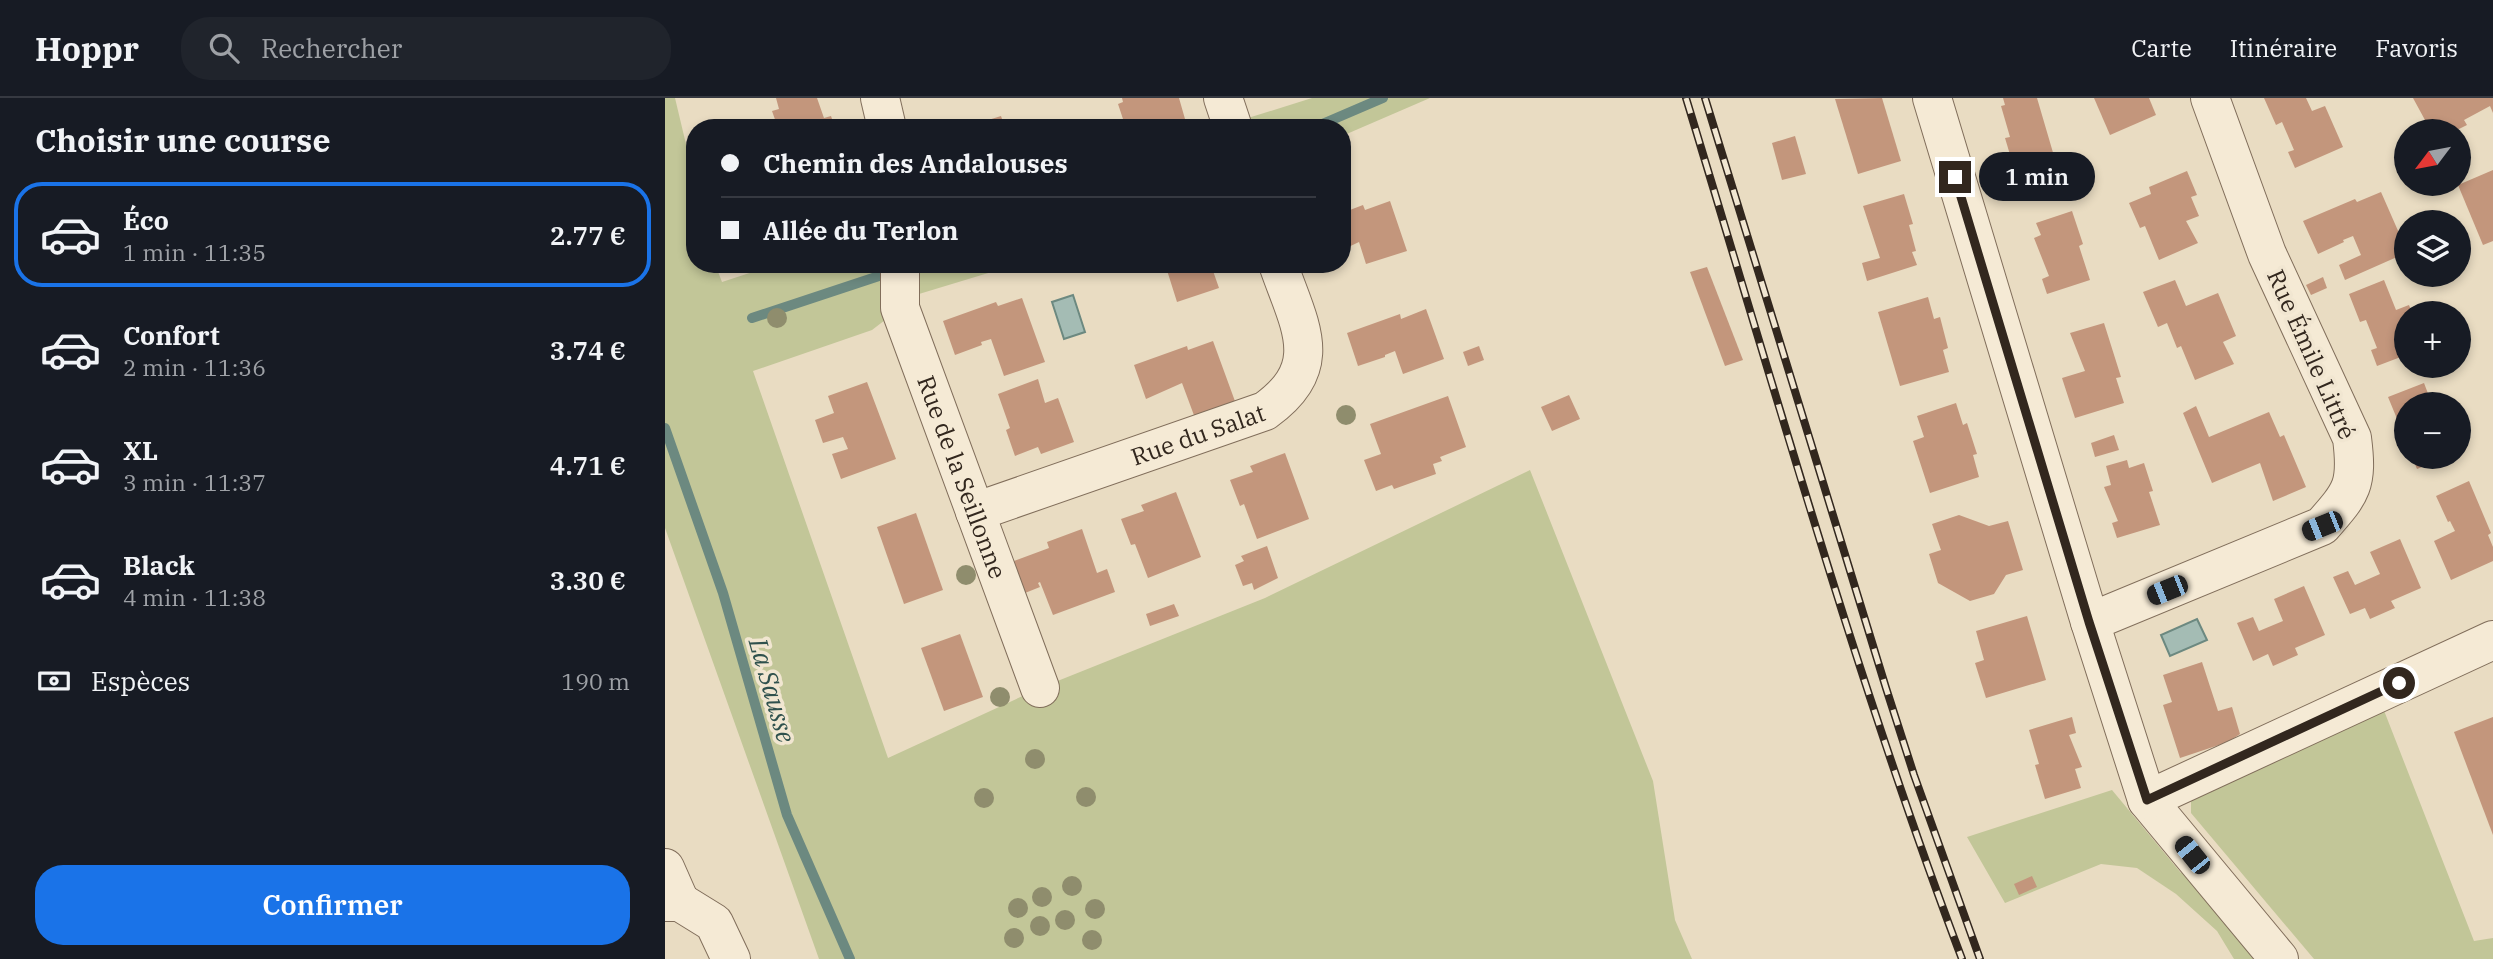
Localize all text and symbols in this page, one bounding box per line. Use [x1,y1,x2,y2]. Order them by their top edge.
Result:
search box [181,17,671,80]
text: Hoppr [35,27,139,70]
icon: search [205,29,243,67]
text: Rechercher [261,31,402,65]
text: Carte [2131,32,2192,64]
text: Itinéraire [2230,32,2337,64]
text: Favoris [2375,32,2458,64]
text: Choisir une course [35,119,331,161]
north arrow [2394,119,2471,196]
map controls [2394,119,2471,469]
text: Chemin des Andalouses [763,146,1068,180]
callout: 1 min [1979,153,2095,202]
route end [1939,161,1971,193]
text: 1 min [2005,161,2069,191]
icon: car [39,203,102,266]
text: Éco [123,203,169,237]
button: layers [2394,210,2471,287]
text: Allée du Terlon [763,213,959,247]
text: 2.77 € [550,218,626,252]
text: 1 min · 11:35 [123,237,266,267]
street label: Rue Émile Littré [2260,264,2364,444]
button: + [2394,301,2471,378]
icon: car [39,318,102,381]
text: Confort [123,318,220,352]
text: 3.74 € [550,333,626,367]
text: 2 min · 11:36 [123,352,266,382]
street label: Rue de la Seillonne [910,371,1014,583]
button: − [2394,392,2471,469]
street label: Rue du Salat [1126,396,1269,473]
icon: car [39,433,102,496]
text: XL [123,433,158,467]
text: 4.71 € [550,448,626,482]
text: 3 min · 11:37 [123,467,266,497]
car [2299,508,2346,544]
icon: car [39,548,102,611]
text: Black [123,548,195,582]
text: 3.30 € [550,563,626,597]
car [2144,572,2191,608]
text: 4 min · 11:38 [123,582,266,612]
water label: La Sausse [742,633,804,747]
icon: cash [35,662,73,700]
text: Espèces [91,664,190,698]
text: 190 m [561,666,630,696]
route start [2383,667,2415,699]
car [2171,832,2214,878]
button: Confirmer [35,865,630,945]

